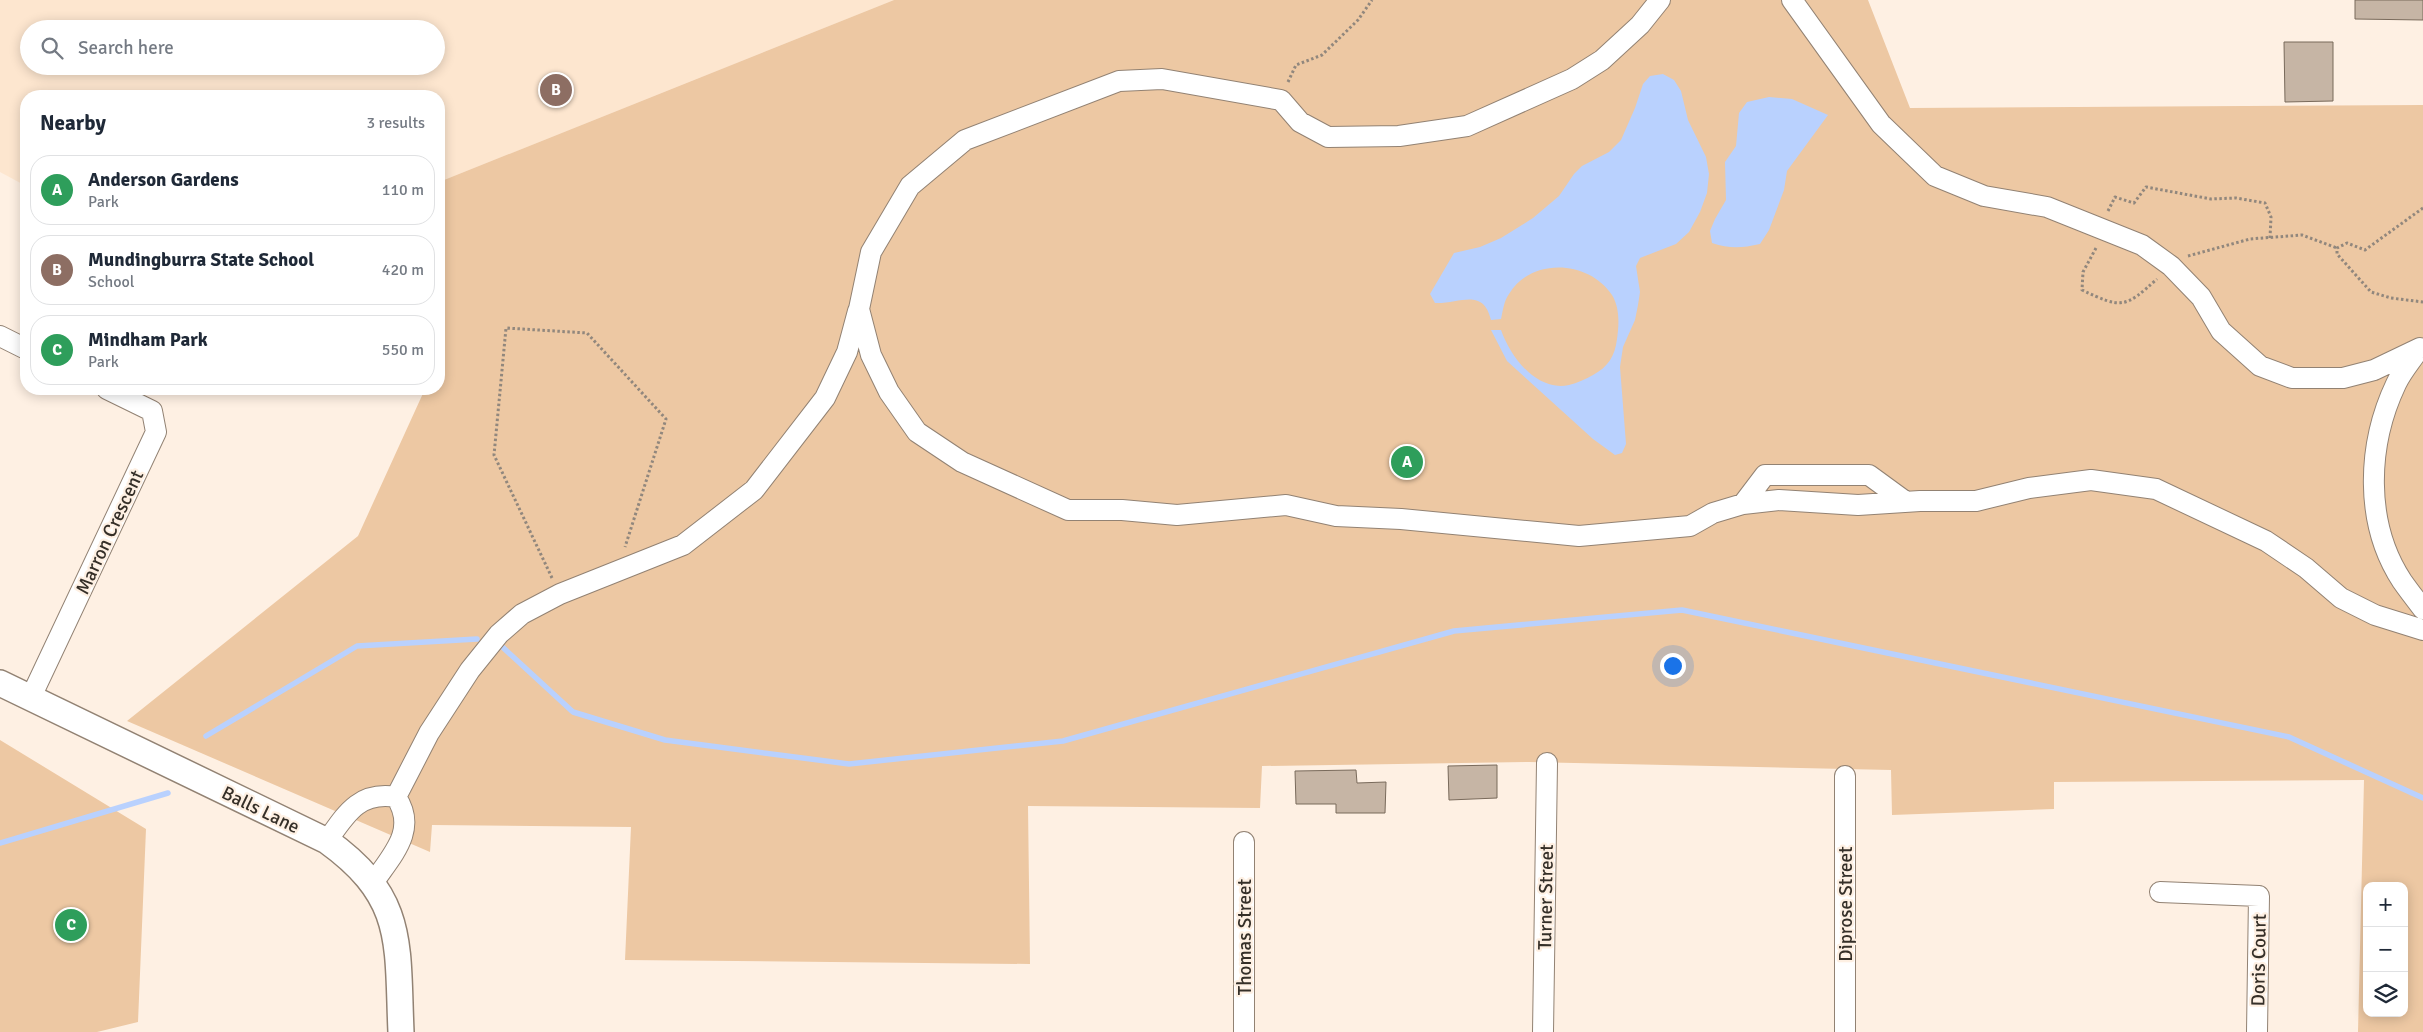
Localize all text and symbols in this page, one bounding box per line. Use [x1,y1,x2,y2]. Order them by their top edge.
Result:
search box [20,20,445,75]
icon: search [38,34,66,62]
text: Search here [78,36,174,60]
pin: B [540,71,572,109]
text: Nearby [40,110,106,136]
text: 3 results [366,113,425,133]
text: Anderson Gardens [88,168,239,192]
text: A [52,180,62,200]
text: 110 m [382,180,424,200]
text: Park [88,192,119,212]
text: Mundingburra State School [88,248,314,272]
text: B [52,260,62,280]
text: 420 m [382,260,424,280]
text: School [88,272,134,292]
text: Mindham Park [88,328,208,352]
text: C [52,340,62,360]
text: 550 m [382,340,424,360]
text: Park [88,352,119,372]
pin: A [1391,443,1423,481]
street label: Marron Crescent [71,466,149,598]
your location [1660,653,1686,679]
street label: Balls Lane [218,781,303,839]
street label: Turner Street [1533,844,1559,950]
street label: Diprose Street [1834,846,1858,962]
street label: Thomas Street [1233,878,1257,995]
map controls [2363,882,2408,1017]
button: + [2363,882,2408,927]
pin: C [55,906,87,944]
street label: Doris Court [2246,913,2272,1007]
button: − [2363,927,2408,972]
button: layers [2363,972,2408,1017]

